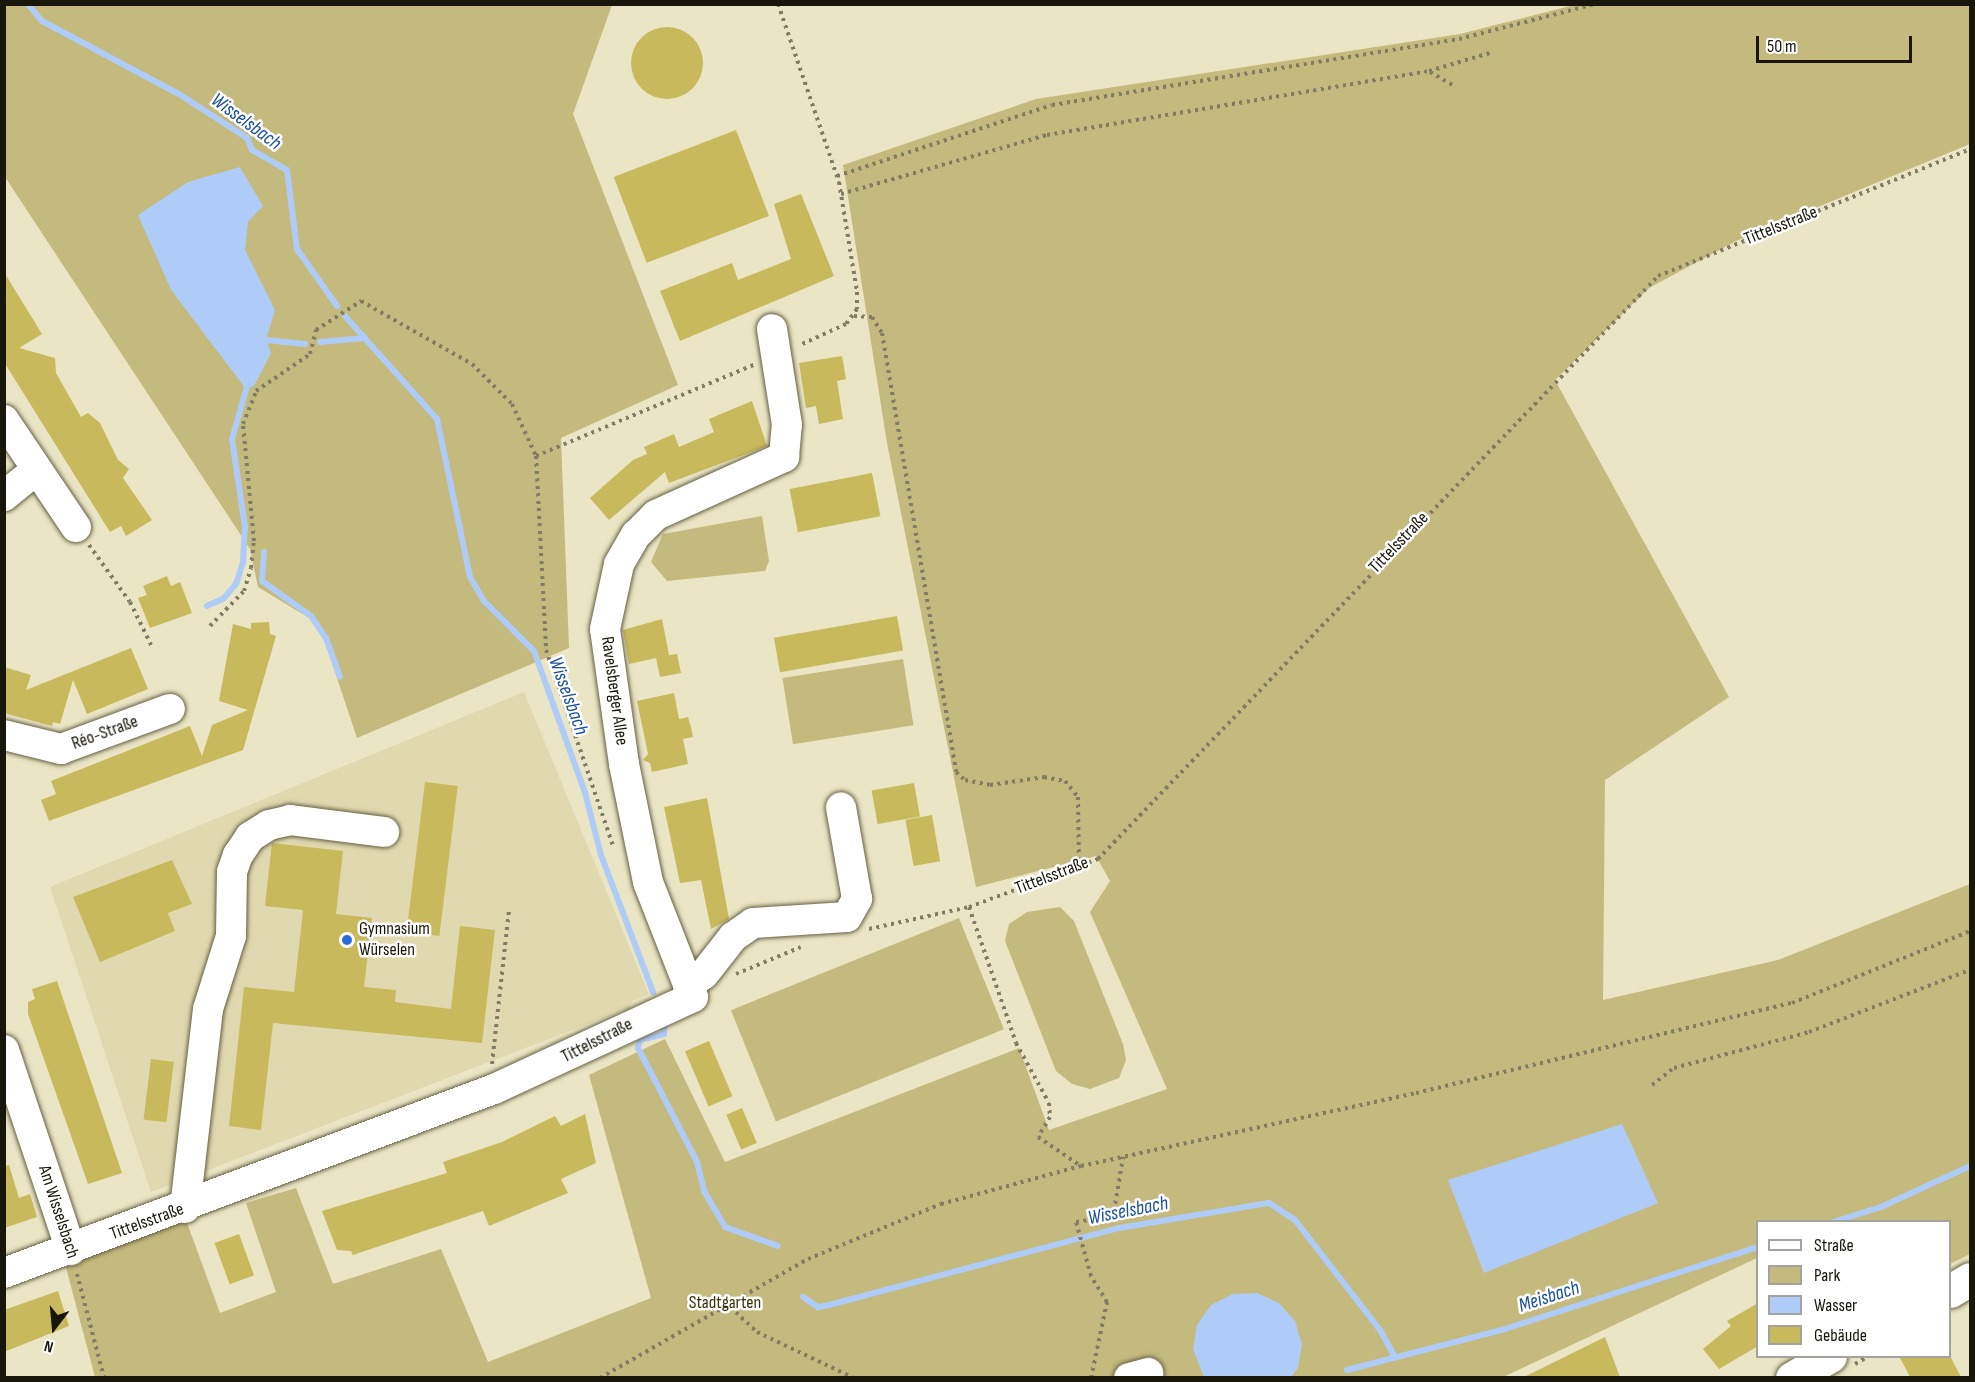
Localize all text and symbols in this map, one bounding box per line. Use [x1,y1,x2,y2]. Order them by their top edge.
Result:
scale bar [1759,24,1915,62]
text: 50 m [1767,36,1797,57]
water label: Wisselsbach [206,88,286,156]
street label: Tittelsstraße [1741,202,1821,250]
street label: Tittelsstraße [1365,508,1433,578]
street label: Ravelsberger Allee [596,635,632,747]
water label: Wisselsbach [543,654,593,738]
street label: Réo-Straße [69,711,141,755]
street label: Tittelsstraße [1012,852,1092,900]
place label: Gymnasium Würselen [359,919,430,962]
marker: Gymnasium Würselen [340,933,354,947]
street label: Tittelsstraße [558,1014,636,1068]
street label: Am Wisselsbach [33,1163,83,1261]
water label: Wisselsbach [1086,1191,1170,1231]
street label: Tittelsstraße [107,1199,187,1245]
legend [1756,1220,1951,1358]
text: Straße [1814,1235,1854,1256]
text: Park [1814,1265,1840,1286]
water label: Meisbach [1516,1276,1582,1318]
park label: Stadtgarten [689,1292,761,1314]
text: Wasser [1814,1295,1857,1316]
north arrow [24,1298,84,1358]
text: Gebäude [1814,1325,1867,1346]
text: N [42,1335,56,1356]

